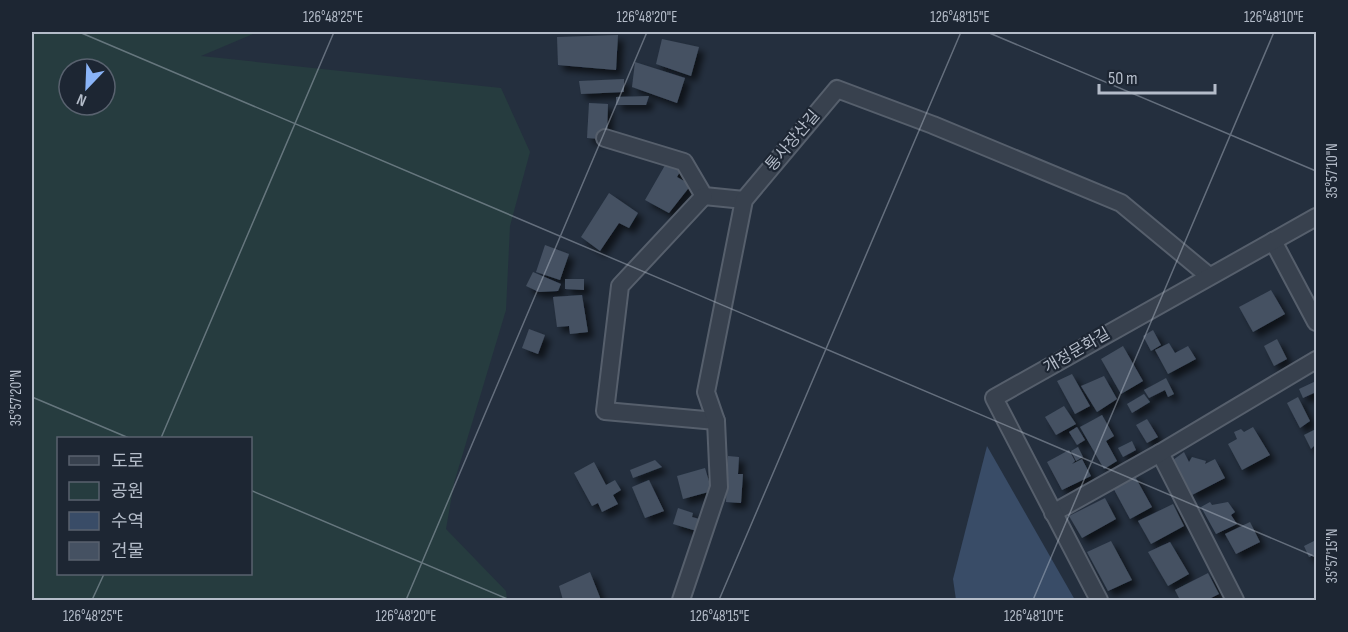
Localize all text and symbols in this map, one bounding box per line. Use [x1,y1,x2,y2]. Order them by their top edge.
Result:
text: 126°48'25"E [303,8,363,27]
text: 126°48'20"E [617,8,677,27]
text: 126°48'15"E [930,8,990,27]
text: 126°48'10"E [1244,8,1304,27]
north arrow [57,57,117,117]
scale bar [1099,57,1214,95]
text: 50 m [1108,68,1138,89]
text: N [74,89,89,110]
street label: 통사장산길 [762,107,824,175]
text: 35°57'10"N [1323,143,1342,199]
street label: 개정문화길 [1040,324,1114,378]
text: 35°57'20"N [7,370,26,426]
legend [57,437,252,575]
text: 도로 [111,451,144,472]
text: 공원 [111,481,144,502]
text: 수역 [111,511,144,532]
text: 35°57'15"N [1323,529,1342,583]
text: 건물 [111,541,144,562]
text: 126°48'25"E [63,607,123,626]
text: 126°48'20"E [376,607,436,626]
text: 126°48'15"E [690,607,750,626]
text: 126°48'10"E [1004,607,1064,626]

